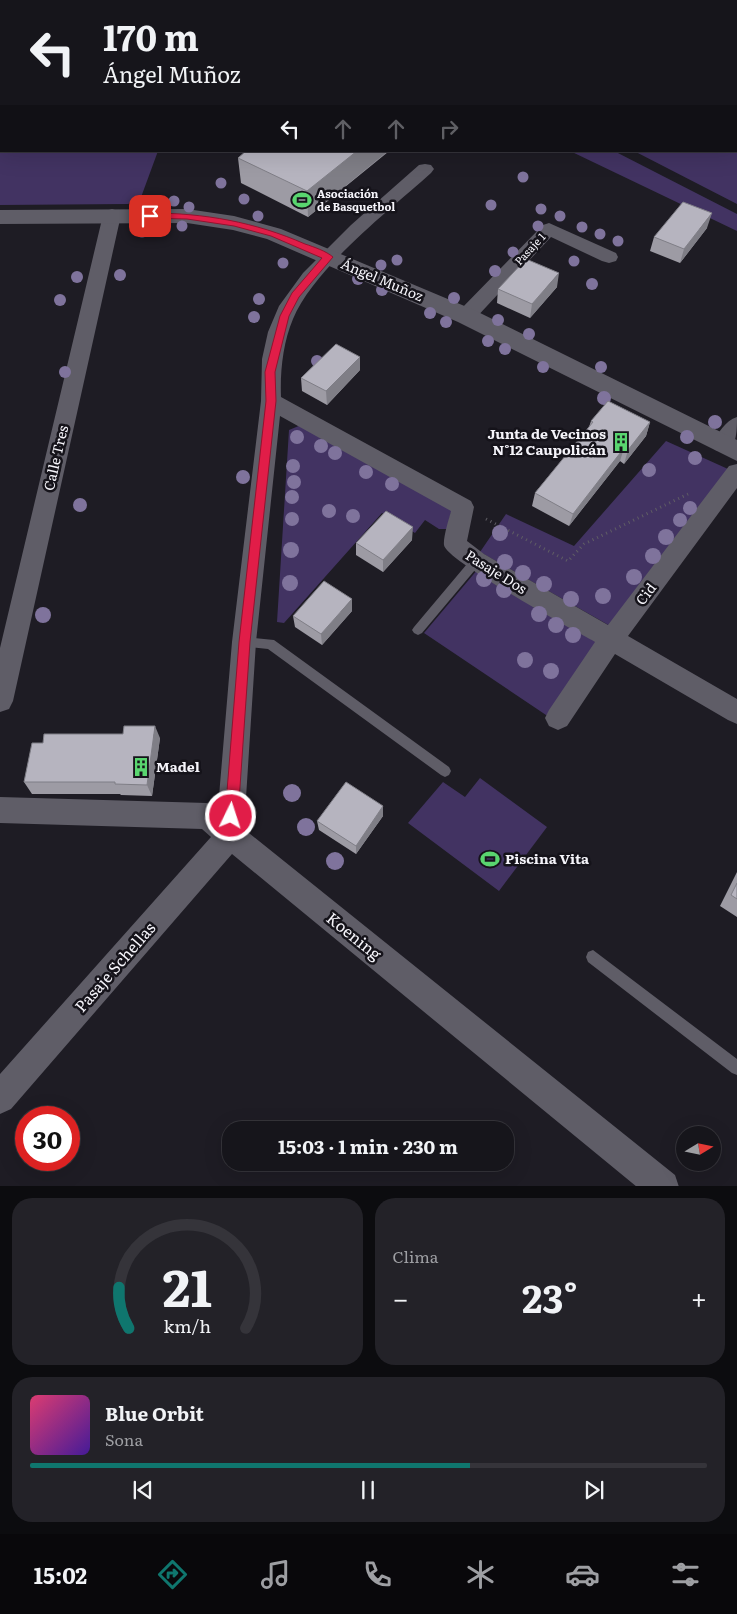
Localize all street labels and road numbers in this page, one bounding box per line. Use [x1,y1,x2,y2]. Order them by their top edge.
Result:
street label: Pasaje 1 [510,228,549,268]
street label: Ángel Muñoz [338,253,427,305]
street label: Calle Tres [38,423,72,492]
street label: Pasaje Dos [462,544,531,598]
street label: Cid [630,578,660,609]
street label: Koening [322,906,387,965]
street label: Pasaje Schellas [68,916,160,1017]

